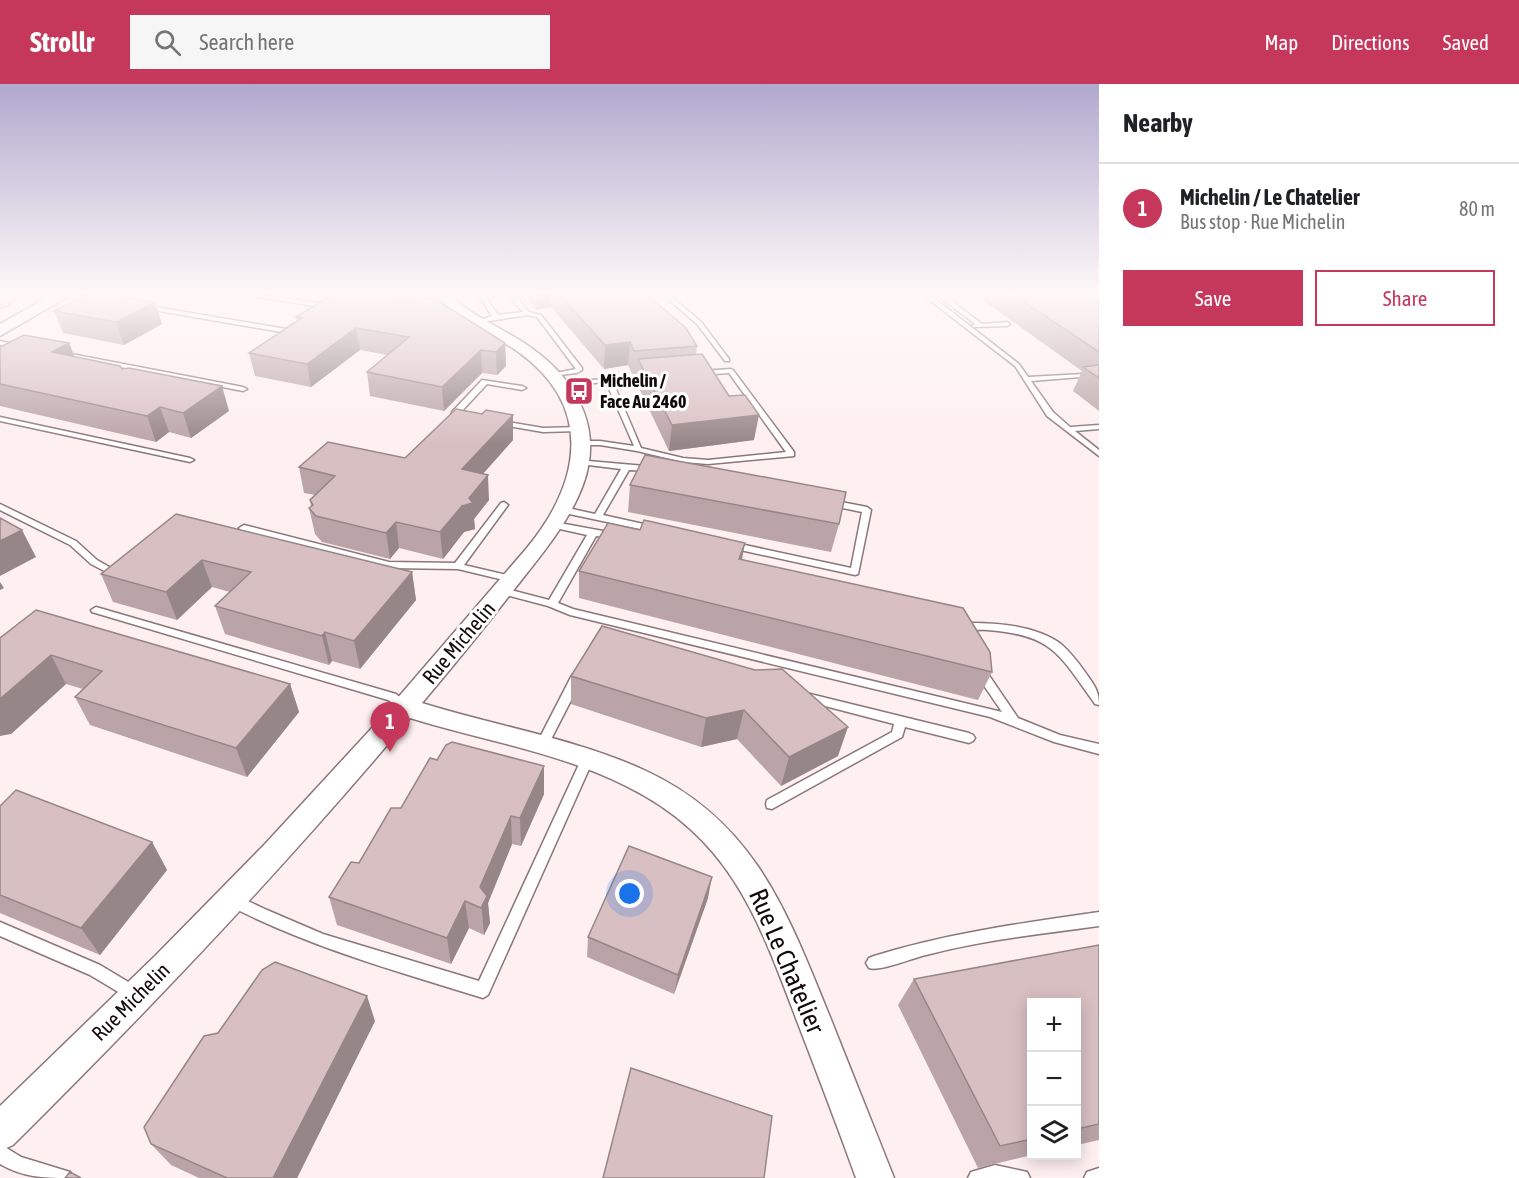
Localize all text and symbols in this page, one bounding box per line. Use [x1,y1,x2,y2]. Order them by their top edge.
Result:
search box [130,15,550,69]
text: Strollr [30,26,94,58]
icon: search [151,26,184,59]
text: Search here [199,29,294,55]
text: Map [1264,30,1298,54]
text: Directions [1331,30,1410,54]
text: Saved [1443,30,1489,54]
text: Nearby [1123,108,1193,138]
text: Michelin / Le Chatelier [1180,184,1359,210]
text: 1 [1138,197,1147,220]
text: 80 m [1459,197,1495,220]
text: Bus stop · Rue Michelin [1180,210,1345,233]
button: Save [1123,270,1303,326]
button: Share [1315,270,1495,326]
place label: Michelin / Face Au 2460 [600,370,686,412]
bus stop icon: Michelin / Face Au 2460 [563,375,595,407]
street label: Rue Michelin [417,596,500,688]
pin: 1 [370,702,410,752]
your location [615,879,644,908]
street label: Rue Le Chatelier [743,884,831,1038]
street label: Rue Michelin [86,957,174,1045]
map controls [1027,998,1081,1160]
button: + [1027,998,1081,1052]
button: − [1027,1052,1081,1106]
button: layers [1027,1106,1081,1160]

